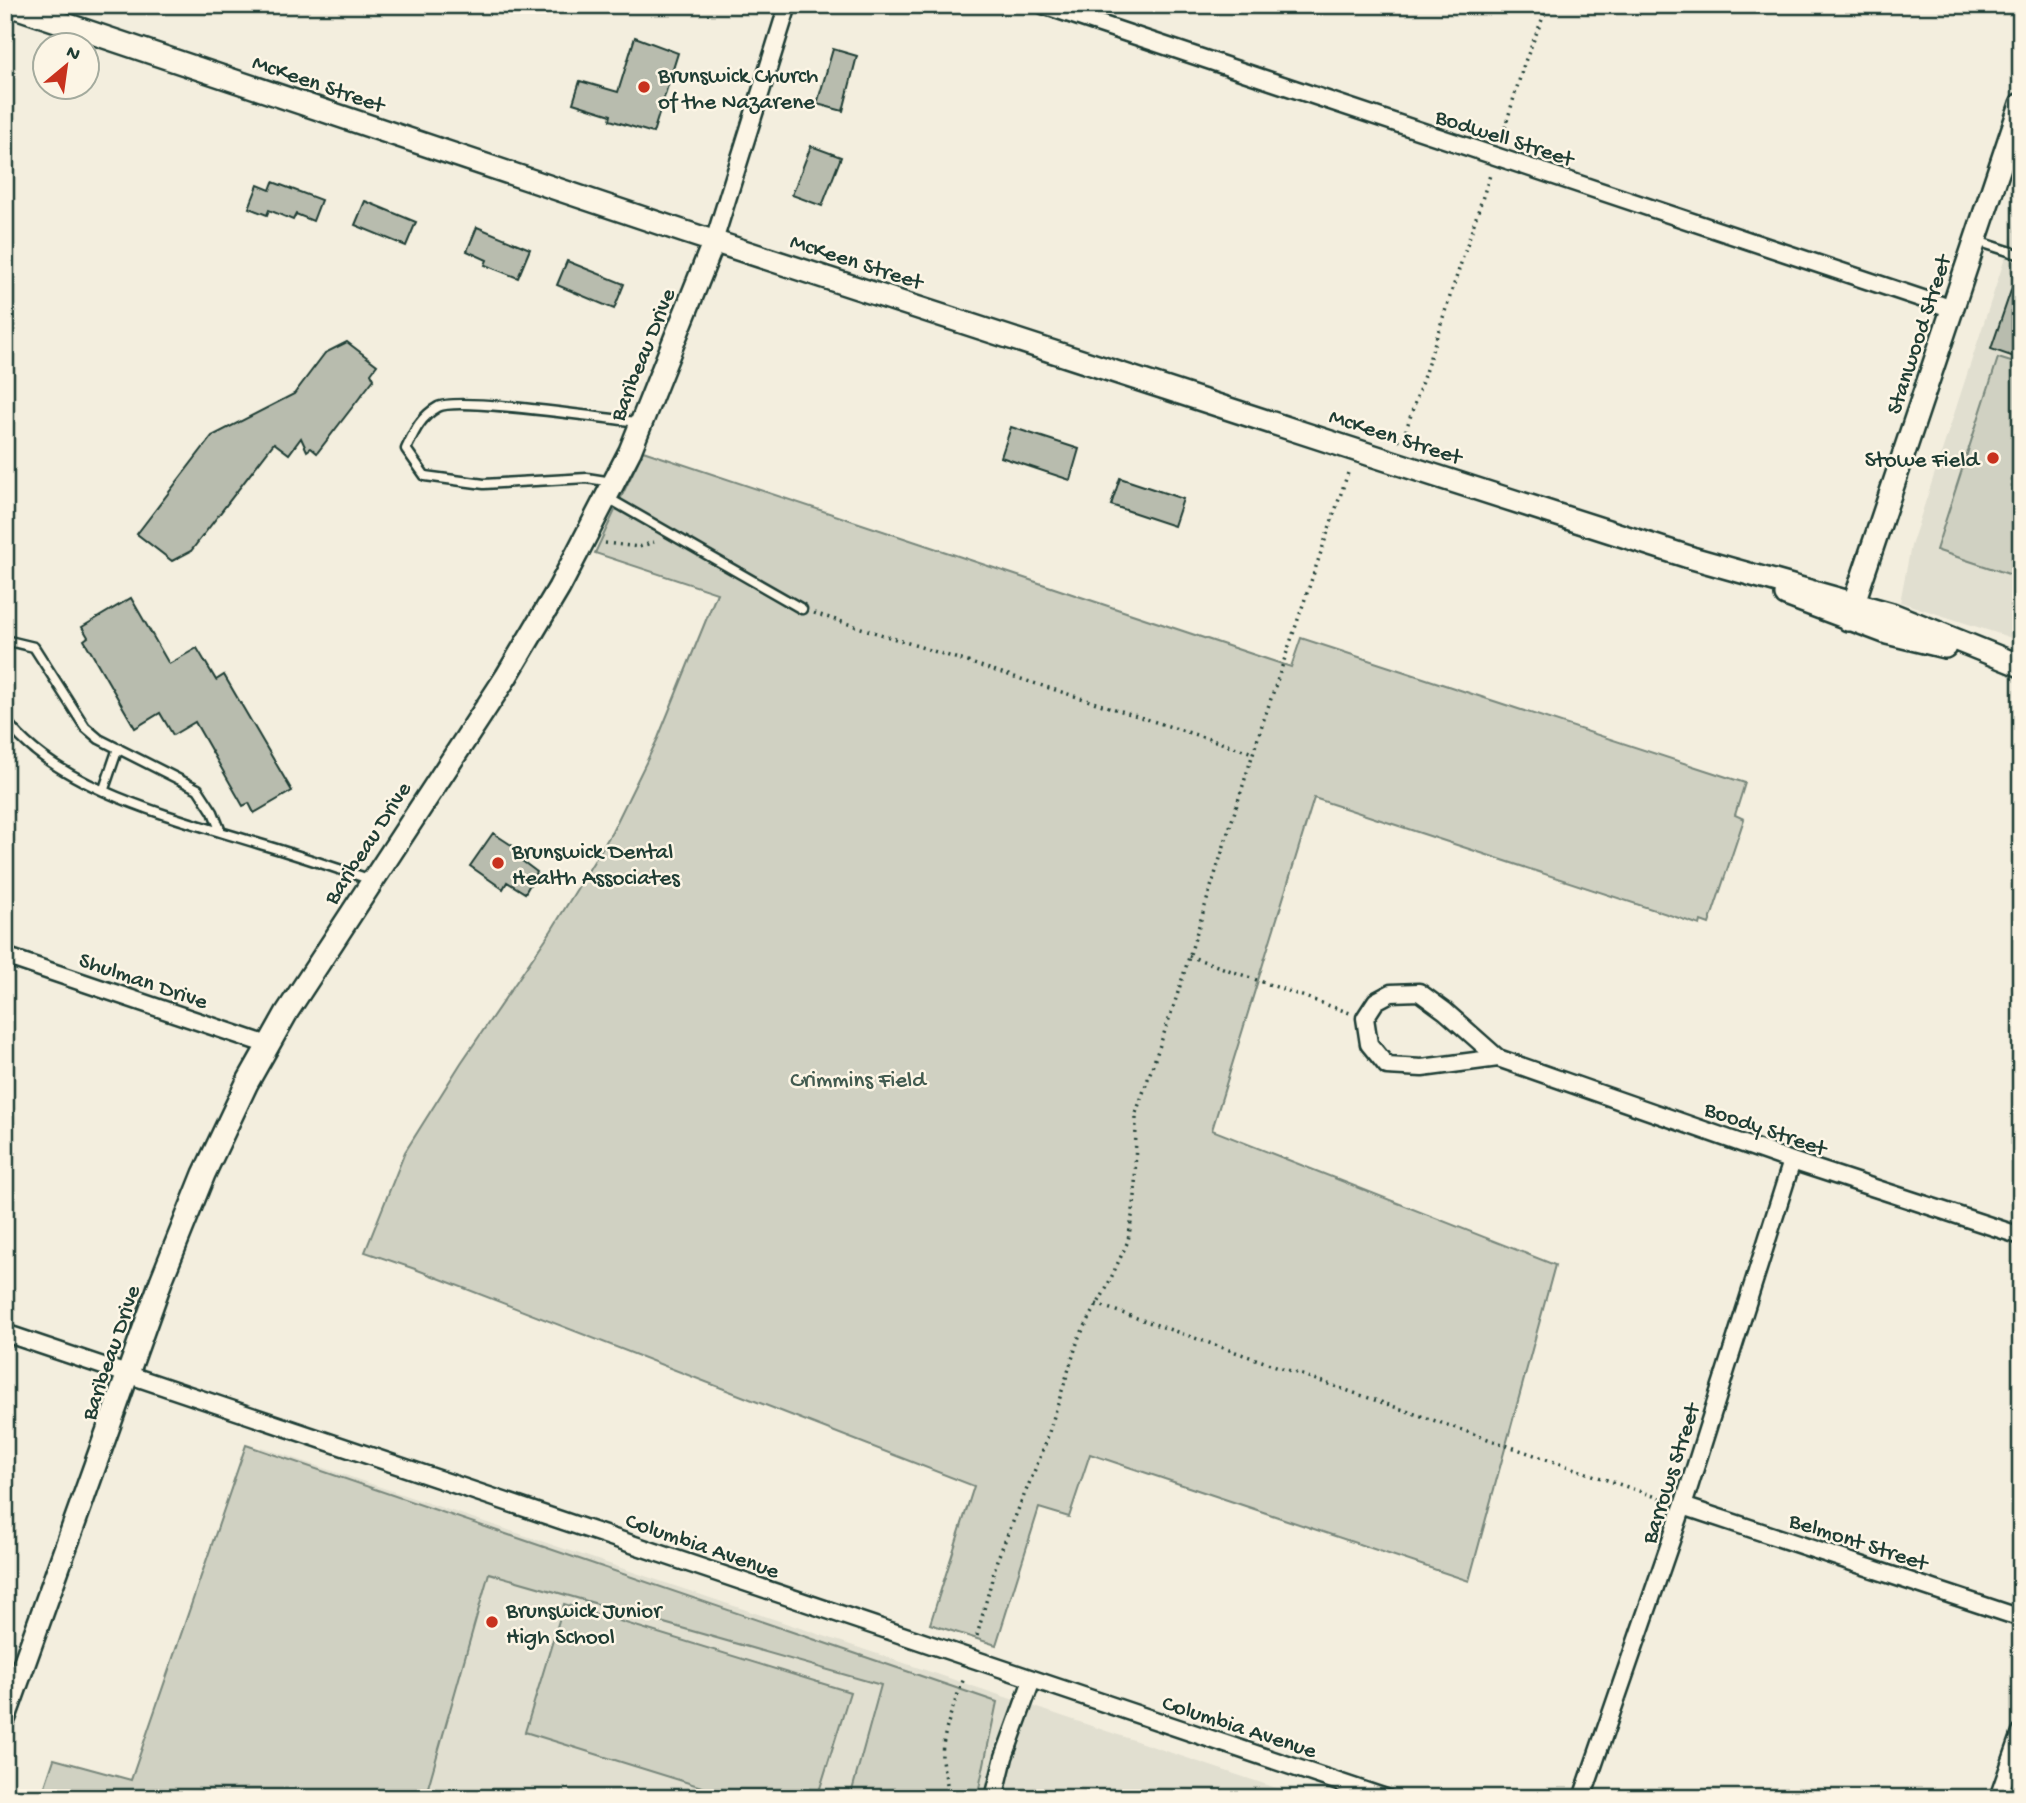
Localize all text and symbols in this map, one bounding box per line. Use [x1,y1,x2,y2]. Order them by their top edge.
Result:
north arrow [32,32,102,102]
text: N [62,41,84,67]
street label: McKeen Street [248,50,389,121]
place label: Brunswick Church of the Nazarene [657,64,818,117]
marker: Brunswick Church of the Nazarene [636,79,652,95]
street label: Bodwell Street [1430,104,1578,175]
street label: McKeen Street [786,229,927,298]
street label: Stanwood Street [1882,251,1959,418]
street label: Baribeau Drive [605,284,684,427]
street label: McKeen Street [1325,404,1466,473]
place label: Stowe Field [1865,448,1981,475]
marker: Stowe Field [1985,450,2001,466]
street label: Baribeau Drive [319,777,419,911]
place label: Brunswick Dental Health Associates [511,840,680,893]
marker: Brunswick Dental Health Associates [490,855,506,871]
street label: Shulman Drive [75,948,212,1017]
park label: Crimmins Field [790,1068,927,1095]
street label: Boody Street [1699,1097,1831,1164]
street label: Baribeau Drive [76,1281,148,1425]
street label: Barrows Street [1637,1399,1708,1549]
street label: Columbia Avenue [621,1508,783,1587]
street label: Belmont Street [1784,1508,1932,1579]
place label: Brunswick Junior High School [505,1599,663,1652]
marker: Brunswick Junior High School [484,1614,500,1630]
street label: Columbia Avenue [1158,1691,1321,1766]

